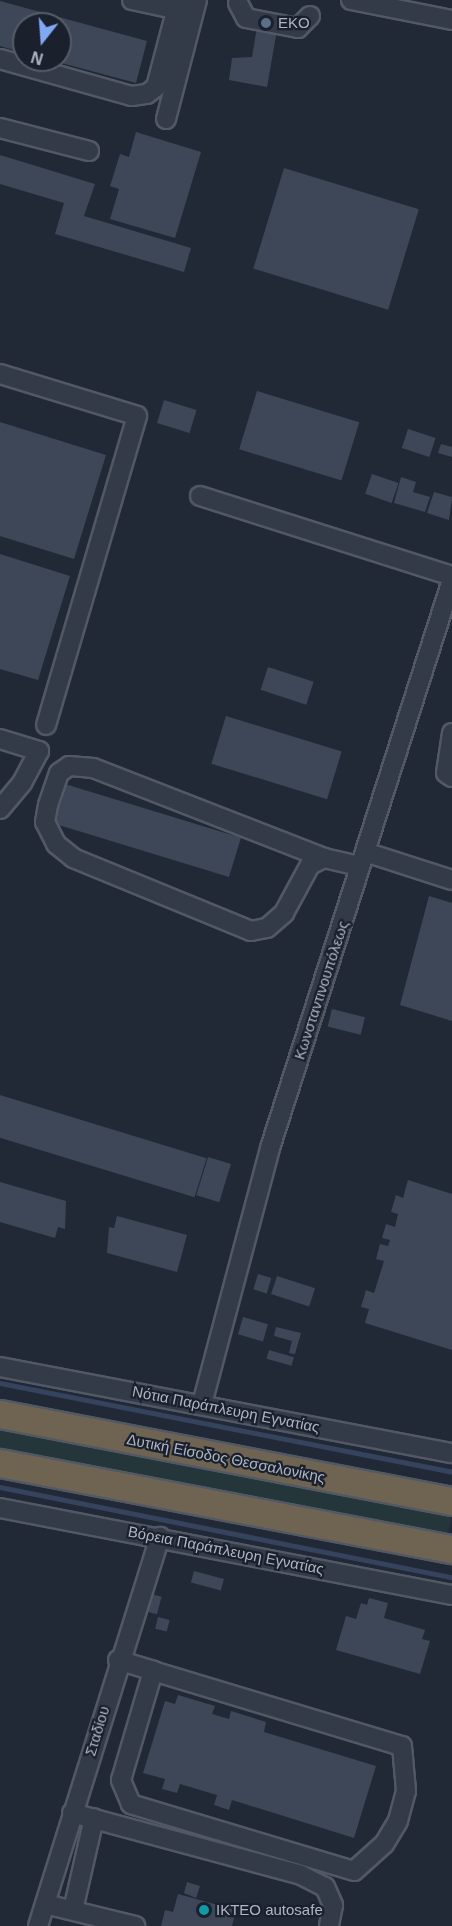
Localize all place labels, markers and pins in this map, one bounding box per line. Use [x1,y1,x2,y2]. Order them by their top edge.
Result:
place label: EKO [278,14,310,32]
marker: EKO [259,16,273,30]
place label: ΙΚΤΕΟ autosafe [216,1901,323,1919]
marker: ΙΚΤΕΟ autosafe [197,1903,211,1917]

